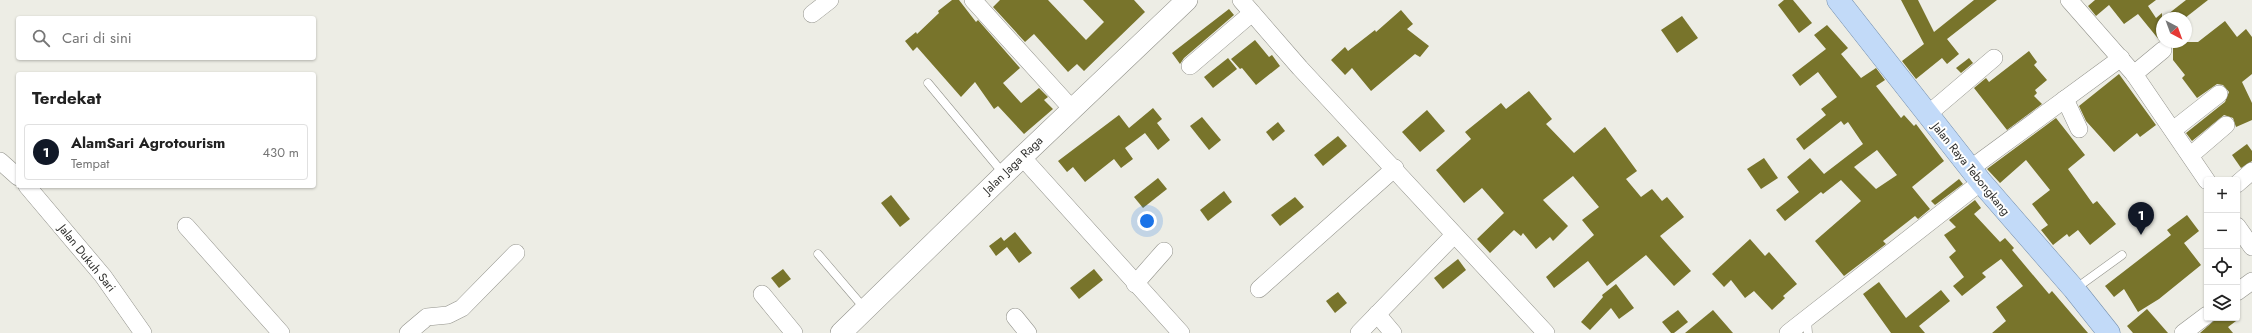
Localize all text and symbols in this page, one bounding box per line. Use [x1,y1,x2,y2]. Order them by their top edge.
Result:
north arrow [2156,12,2192,48]
search box [16,16,316,60]
icon: search [30,27,52,49]
text: Cari di sini [62,27,132,49]
text: Terdekat [32,86,101,110]
street label: Jalan Raya Tebongkang [1926,117,2014,220]
text: AlamSari Agrotourism [71,132,225,154]
street label: Jalan Jaga Raga [978,132,1047,200]
text: 1 [43,143,49,162]
text: 430 m [262,143,299,162]
text: Tempat [71,154,109,173]
map controls [2204,177,2240,321]
button: + [2204,177,2240,213]
pin: 1 [2128,202,2154,235]
your location [1137,211,1157,231]
button: − [2204,213,2240,249]
street label: Jalan Dukuh Sari [53,219,120,296]
button: locate [2204,249,2240,285]
button: layers [2204,285,2240,321]

